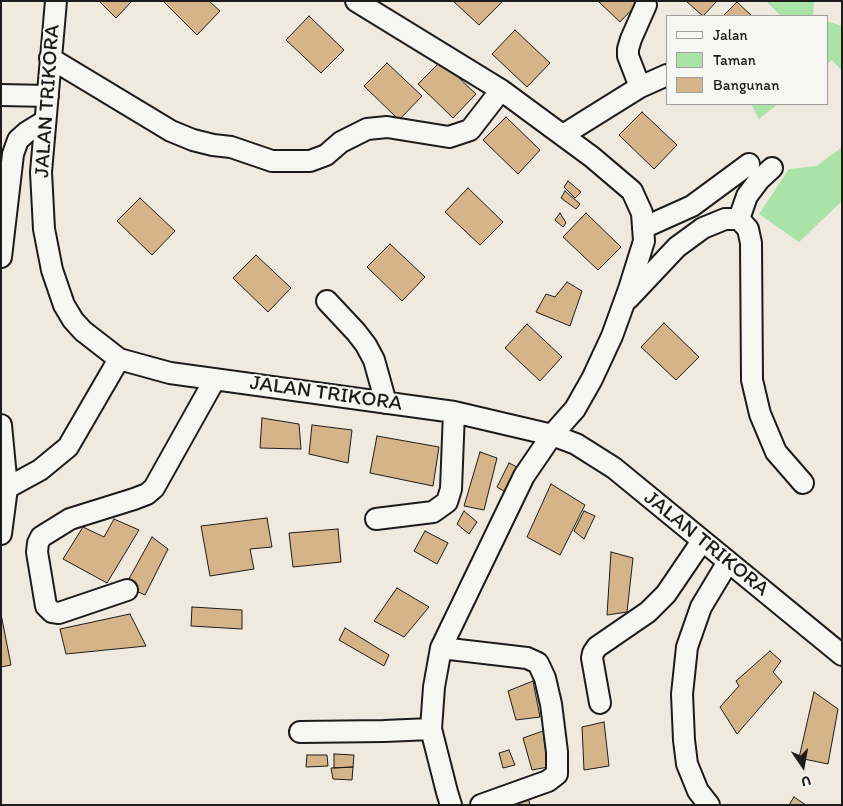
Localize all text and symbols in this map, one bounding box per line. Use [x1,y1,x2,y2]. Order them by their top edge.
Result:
legend [666,15,828,105]
street label: JALAN TRIKORA [30,23,66,179]
text: Jalan [713,26,747,44]
text: Taman [713,51,756,69]
text: Bangunan [713,76,780,94]
street label: JALAN TRIKORA [248,371,404,417]
street label: JALAN TRIKORA [638,486,774,602]
north arrow [778,741,828,791]
text: U [800,772,813,790]

